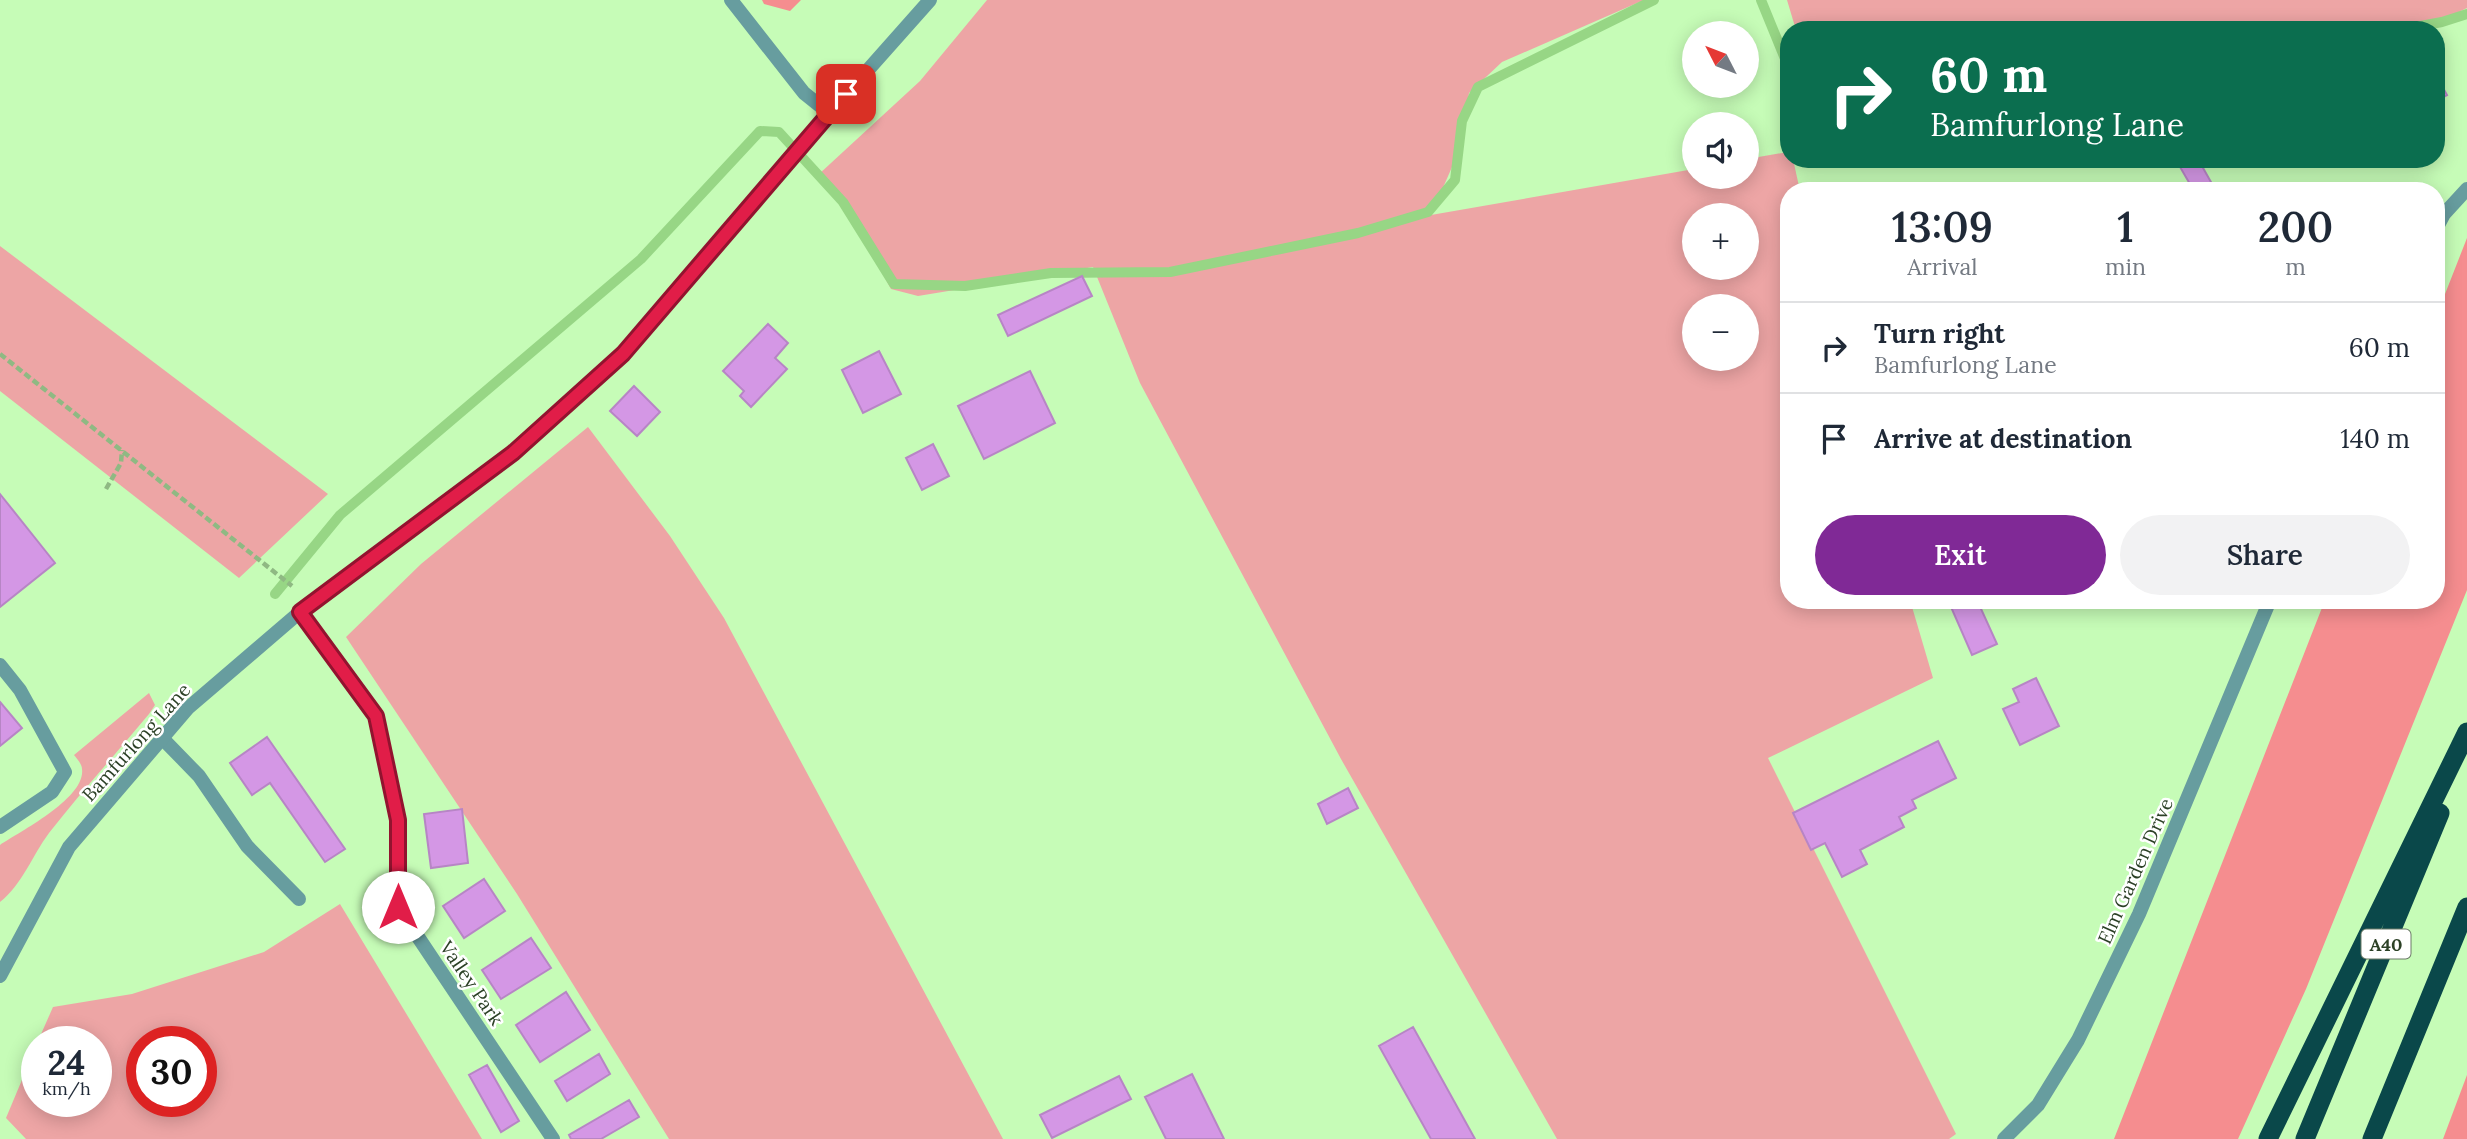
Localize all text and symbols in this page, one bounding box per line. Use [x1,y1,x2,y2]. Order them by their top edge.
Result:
north arrow [1682,21,1759,98]
map controls [1682,21,1759,371]
text: 60 m [1930,43,2047,105]
icon: right [1815,49,1906,140]
pin [816,64,876,124]
icon: arrive [827,75,865,113]
text: Bamfurlong Lane [1930,104,2184,145]
button: sound [1682,112,1759,189]
text: 13:09 [1892,200,1993,254]
text: 1 [2117,200,2134,254]
text: 200 [2258,200,2333,254]
button: + [1682,203,1759,280]
text: Arrival [1907,252,1978,281]
text: min [2105,252,2146,281]
text: m [2285,252,2306,281]
button: − [1682,294,1759,371]
text: Turn right [1874,317,2005,350]
icon: right [1815,329,1853,367]
text: 60 m [2349,331,2410,364]
text: Bamfurlong Lane [1874,350,2057,379]
icon: arrive [1815,420,1853,458]
text: Arrive at destination [1874,422,2132,455]
text: 140 m [2340,422,2410,455]
button: Exit [1815,515,2106,595]
button: Share [2120,515,2410,595]
street label: Bamfurlong Lane [77,678,195,806]
street label: Elm Garden Drive [2092,794,2178,948]
position arrow [361,870,435,944]
road number: A40 [2362,930,2410,959]
street label: Valley Park [434,935,509,1031]
speed limit sign: 30 [126,1026,217,1117]
text: 24 [48,1040,85,1085]
text: km/h [42,1077,91,1100]

